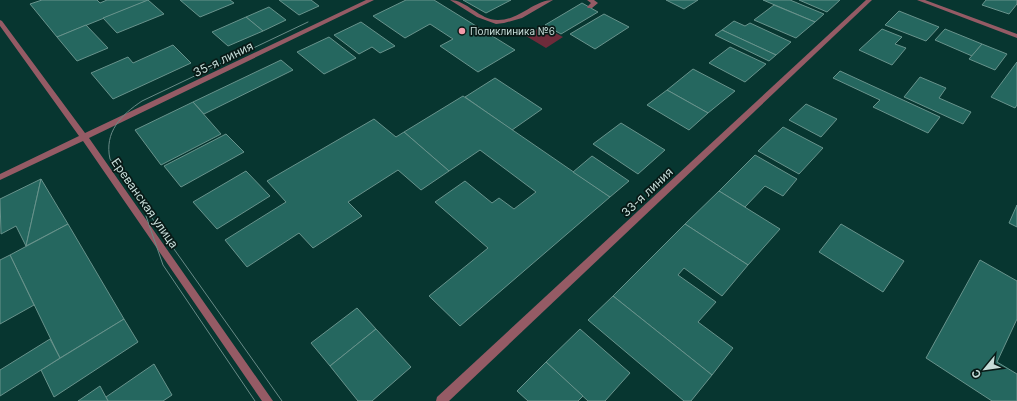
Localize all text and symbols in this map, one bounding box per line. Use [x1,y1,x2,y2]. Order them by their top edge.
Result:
place label: Поликлиника №6 [470,25,555,37]
marker: Поликлиника №6 [457,26,467,36]
street label: 35-я линия [190,38,256,80]
street label: Ереванская улица [108,155,182,251]
street label: 33-я линия [618,164,676,220]
north arrow [965,349,1005,389]
text: С [968,367,984,381]

